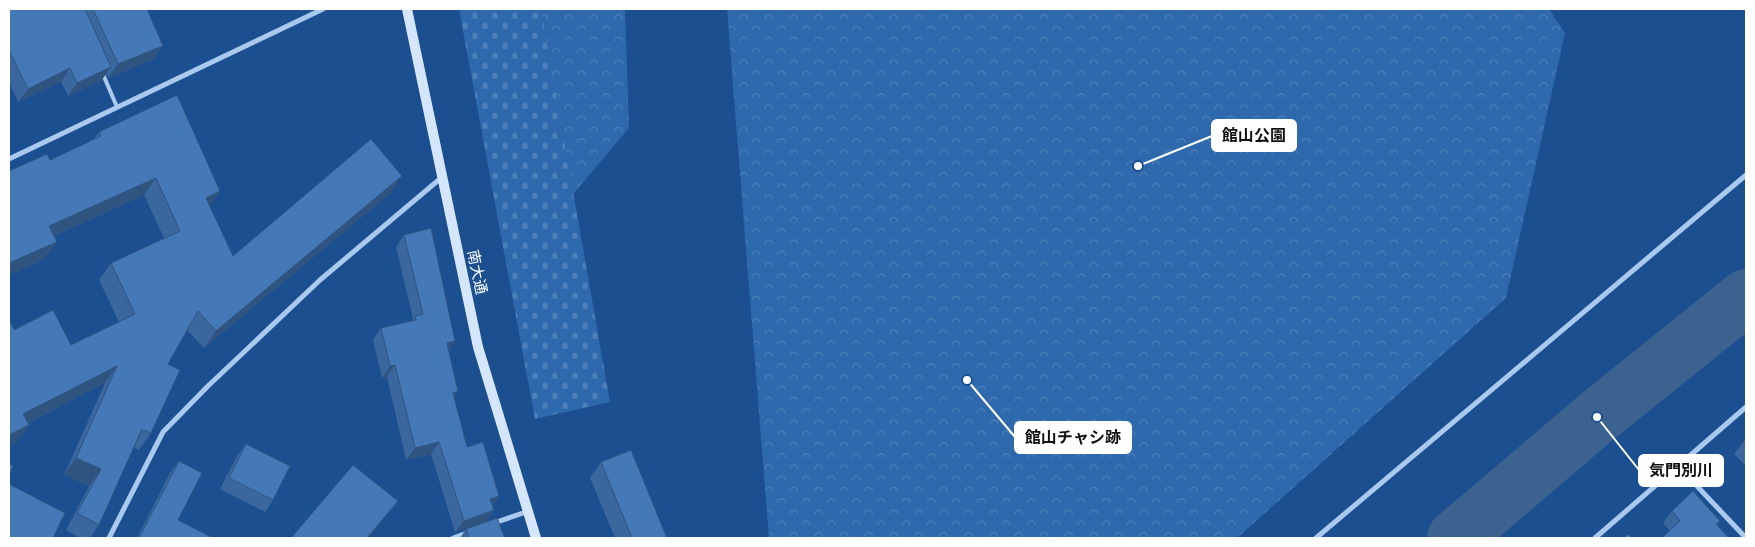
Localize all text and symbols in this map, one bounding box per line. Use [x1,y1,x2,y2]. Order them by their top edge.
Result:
callout: 館山公園 [1212,120,1296,151]
text: 館山公園 [1222,125,1286,146]
street label: 南大通 [463,248,491,296]
callout: 館山チャシ跡 [1015,422,1131,453]
text: 館山チャシ跡 [1025,427,1121,448]
callout: 気門別川 [1639,455,1723,486]
text: 気門別川 [1649,460,1713,481]

